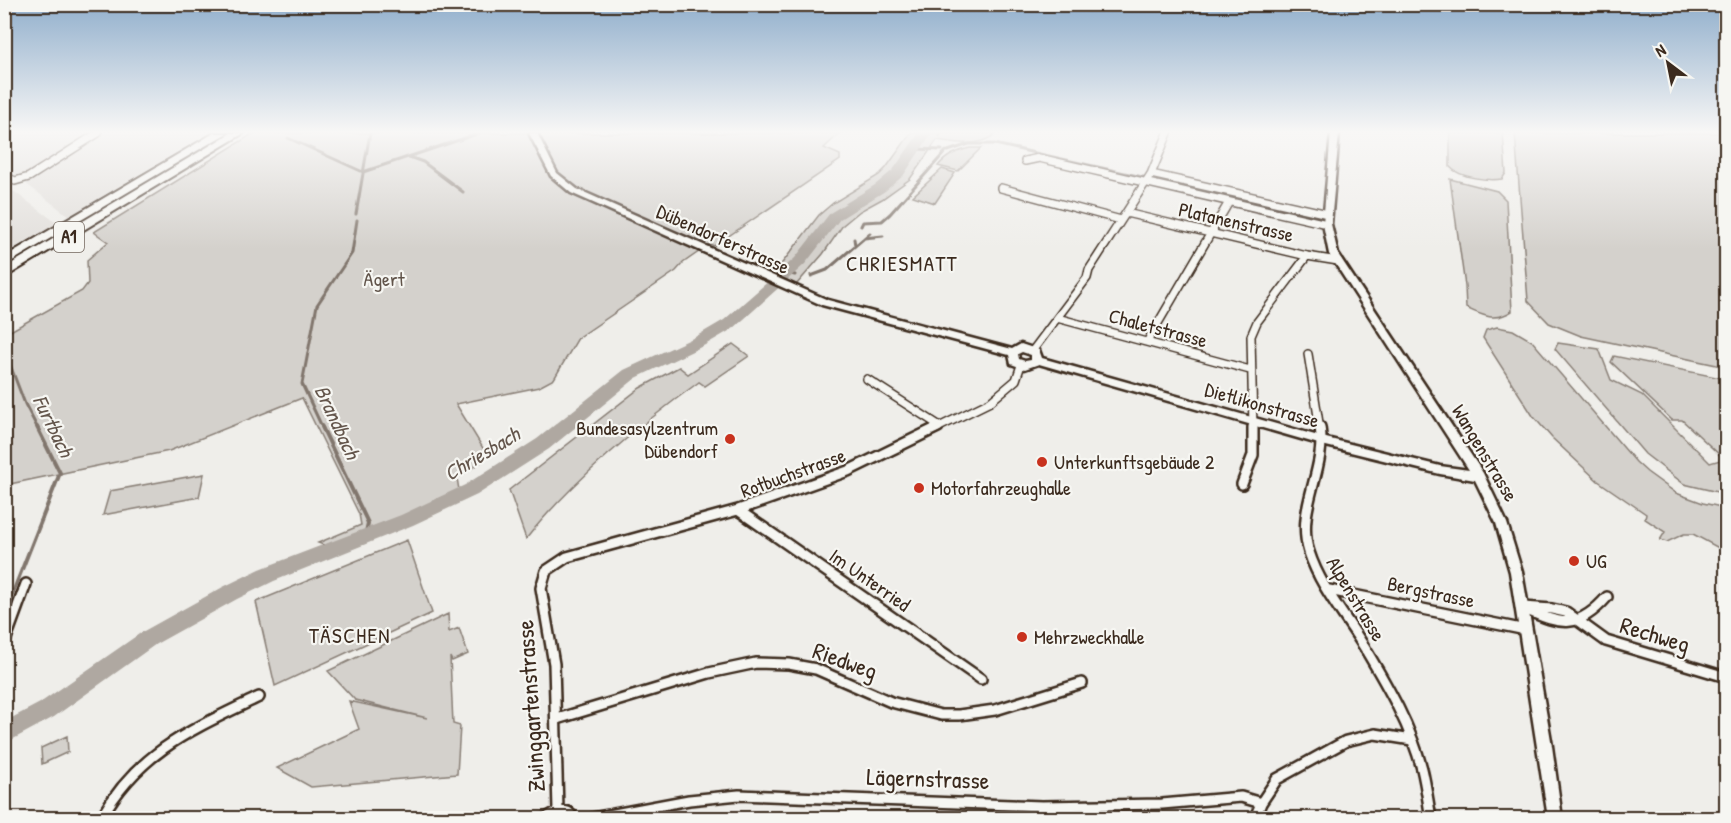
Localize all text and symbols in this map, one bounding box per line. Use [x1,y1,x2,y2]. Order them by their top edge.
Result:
north arrow [1638,33,1698,93]
text: N [1651,38,1670,62]
street label: Platanenstrasse [1176,195,1296,248]
street label: Dübendorferstrasse [653,197,794,280]
road number: A1 [54,222,84,252]
district label: CHRIESMATT [846,249,958,278]
park label: Ägert [363,265,406,292]
street label: Chaletstrasse [1106,301,1210,354]
street label: Dietlikonstrasse [1202,375,1322,434]
water label: Brandbach [308,380,368,465]
water label: Furtbach [26,390,81,463]
street label: Wangenstrasse [1446,399,1525,506]
place label: Bundesasylzentrum Dübendorf [576,414,718,464]
water label: Chriesbach [439,419,526,487]
marker: Bundesasylzentrum Dübendorf [723,432,737,446]
street label: Rotbuchstrasse [737,441,849,504]
place label: Unterkunftsgebäude 2 [1054,448,1215,475]
marker: Unterkunftsgebäude 2 [1035,455,1049,469]
place label: Motorfahrzeughalle [931,474,1071,501]
marker: Motorfahrzeughalle [912,481,926,495]
street label: Im Unterried [824,542,916,618]
place label: UG [1586,547,1607,574]
street label: Alpenstrasse [1321,551,1392,646]
marker: UG [1567,554,1581,568]
street label: Bergstrasse [1385,569,1477,614]
street label: Rechweg [1617,608,1694,660]
street label: Zwinggartenstrasse [508,619,552,793]
district label: TÄSCHEN [309,621,391,650]
place label: Mehrzweckhalle [1034,623,1145,650]
marker: Mehrzweckhalle [1015,630,1029,644]
street label: Riedweg [809,634,882,686]
street label: Lägernstrasse [866,760,990,796]

